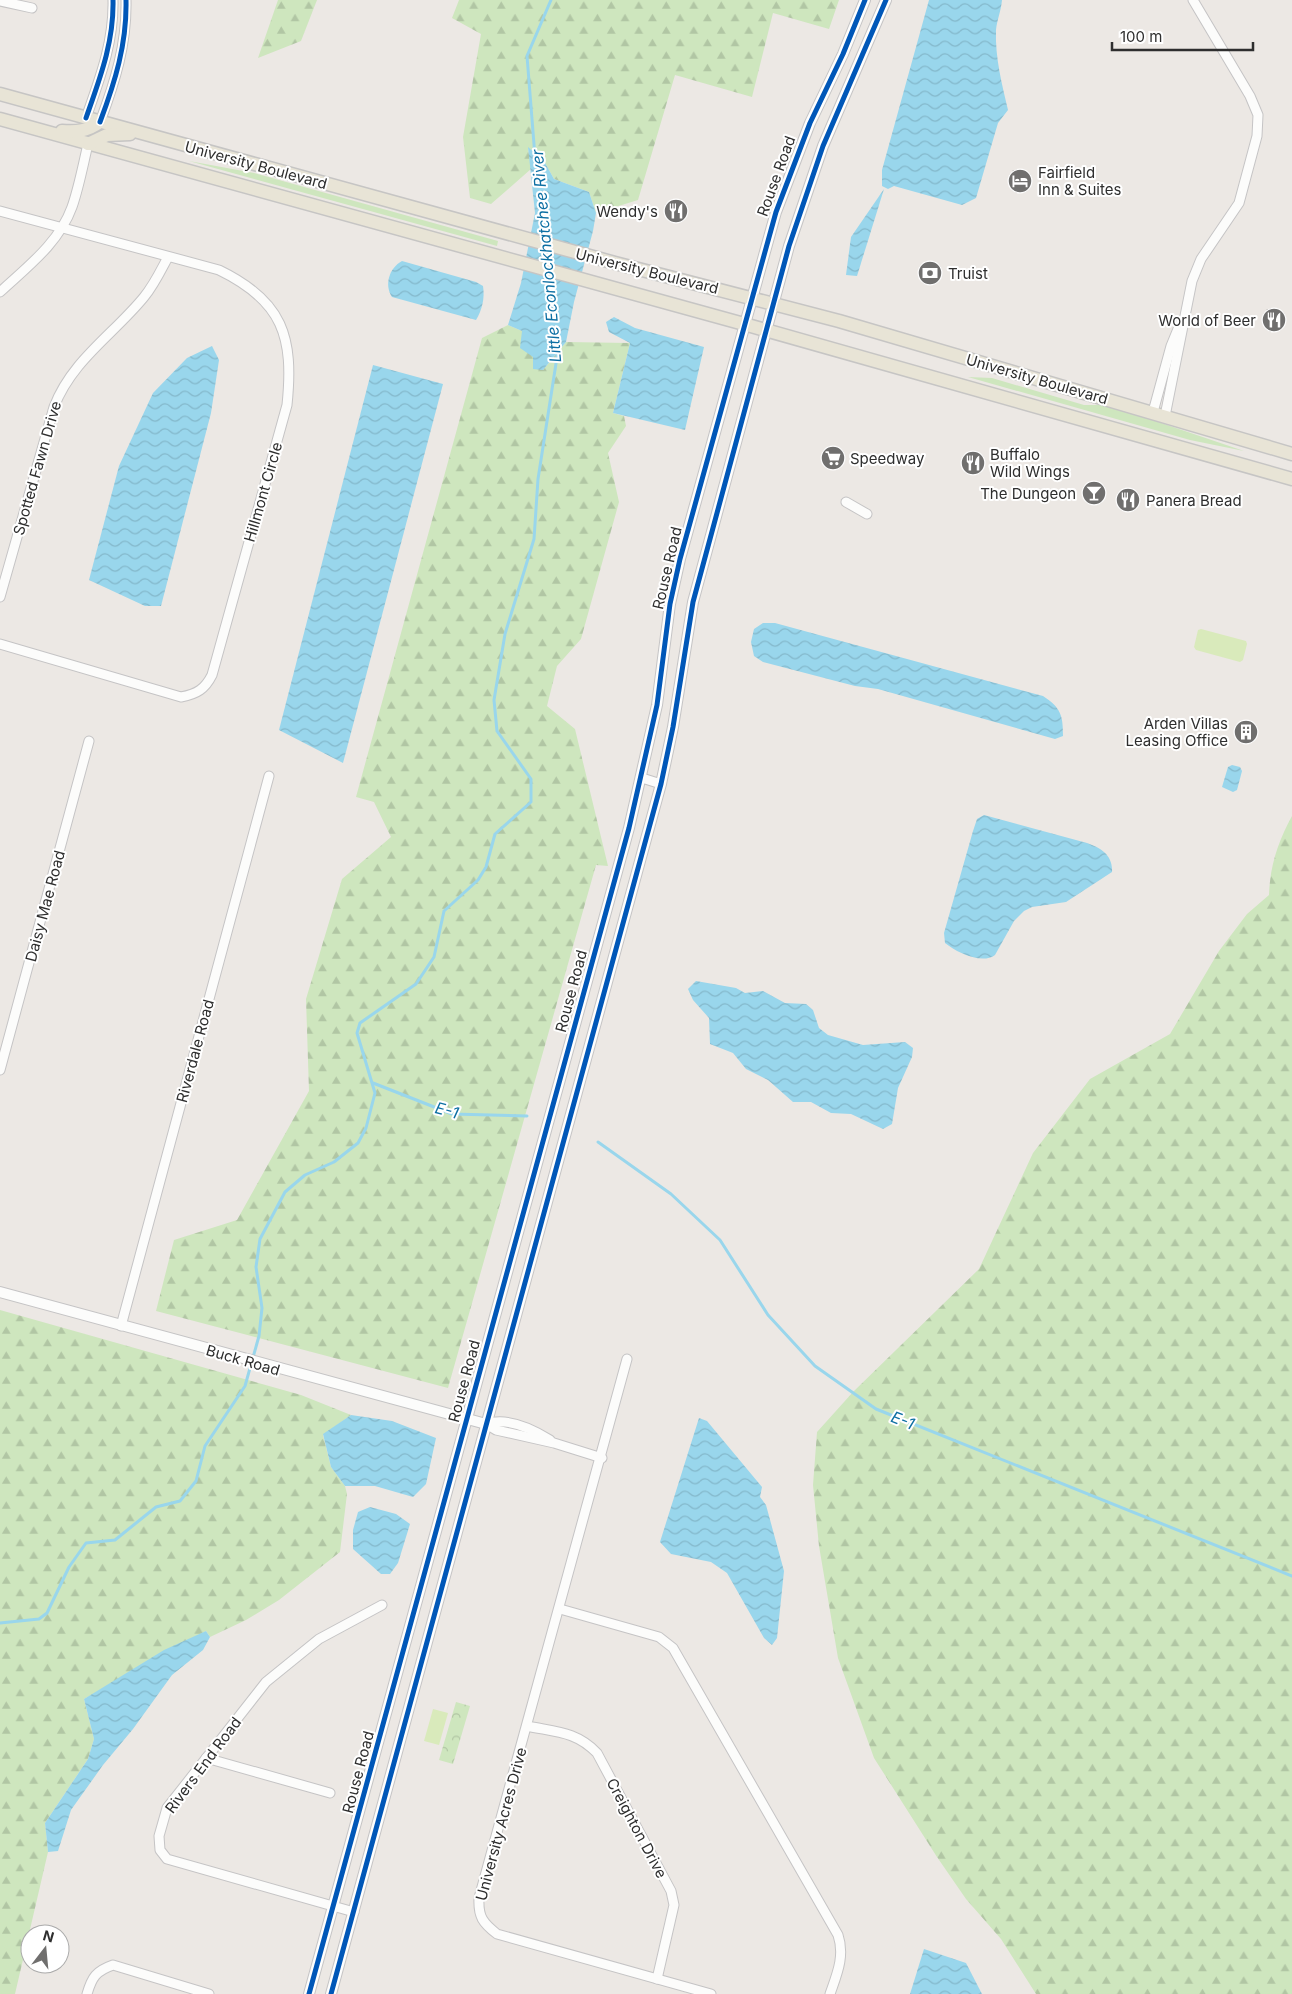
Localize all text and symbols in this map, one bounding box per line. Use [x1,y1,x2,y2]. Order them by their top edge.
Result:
scale bar [1112,20,1253,52]
text: 100 m [1120,27,1162,46]
street label: Rouse Road [753,133,799,219]
street label: University Boulevard [183,137,329,193]
water label: Little Econlockhatchee River [527,148,565,363]
place label: Fairfield Inn & Suites [1038,163,1121,199]
hotel icon: Fairfield Inn & Suites [1007,168,1033,194]
restaurant icon: Wendy's [663,198,689,224]
place label: Wendy's [596,202,658,221]
street label: University Boulevard [574,244,720,298]
bank icon: Truist [917,260,943,286]
place label: Truist [948,264,988,283]
restaurant icon: World of Beer [1261,307,1287,333]
place label: World of Beer [1158,311,1256,330]
street label: University Boulevard [964,350,1110,408]
street label: Spotted Fawn Drive [9,399,65,537]
street label: Hillmont Circle [240,440,286,544]
supermarket icon: Speedway [820,445,846,471]
place label: Buffalo Wild Wings [990,445,1070,481]
place label: Speedway [850,449,925,468]
restaurant icon: Buffalo Wild Wings [960,450,986,476]
bar icon: The Dungeon [1081,480,1107,506]
place label: The Dungeon [980,484,1076,503]
restaurant icon: Panera Bread [1115,487,1141,513]
place label: Panera Bread [1146,491,1242,510]
street label: Rouse Road [648,525,686,611]
place label: Arden Villas Leasing Office [1125,714,1228,750]
building icon: Arden Villas Leasing Office [1233,719,1259,745]
street label: Daisy Mae Road [21,848,69,964]
street label: Rouse Road [551,948,591,1034]
street label: Riverdale Road [172,997,218,1105]
water label: E-1 [433,1097,461,1123]
street label: Rouse Road [444,1338,484,1424]
street label: Buck Road [204,1340,282,1380]
water label: E-1 [888,1406,918,1434]
street label: Rivers End Road [161,1713,245,1817]
street label: Rouse Road [338,1729,378,1815]
street label: University Acres Drive [471,1745,531,1903]
street label: Creighton Drive [603,1775,671,1881]
north arrow [20,1924,70,1974]
text: N [41,1926,56,1946]

